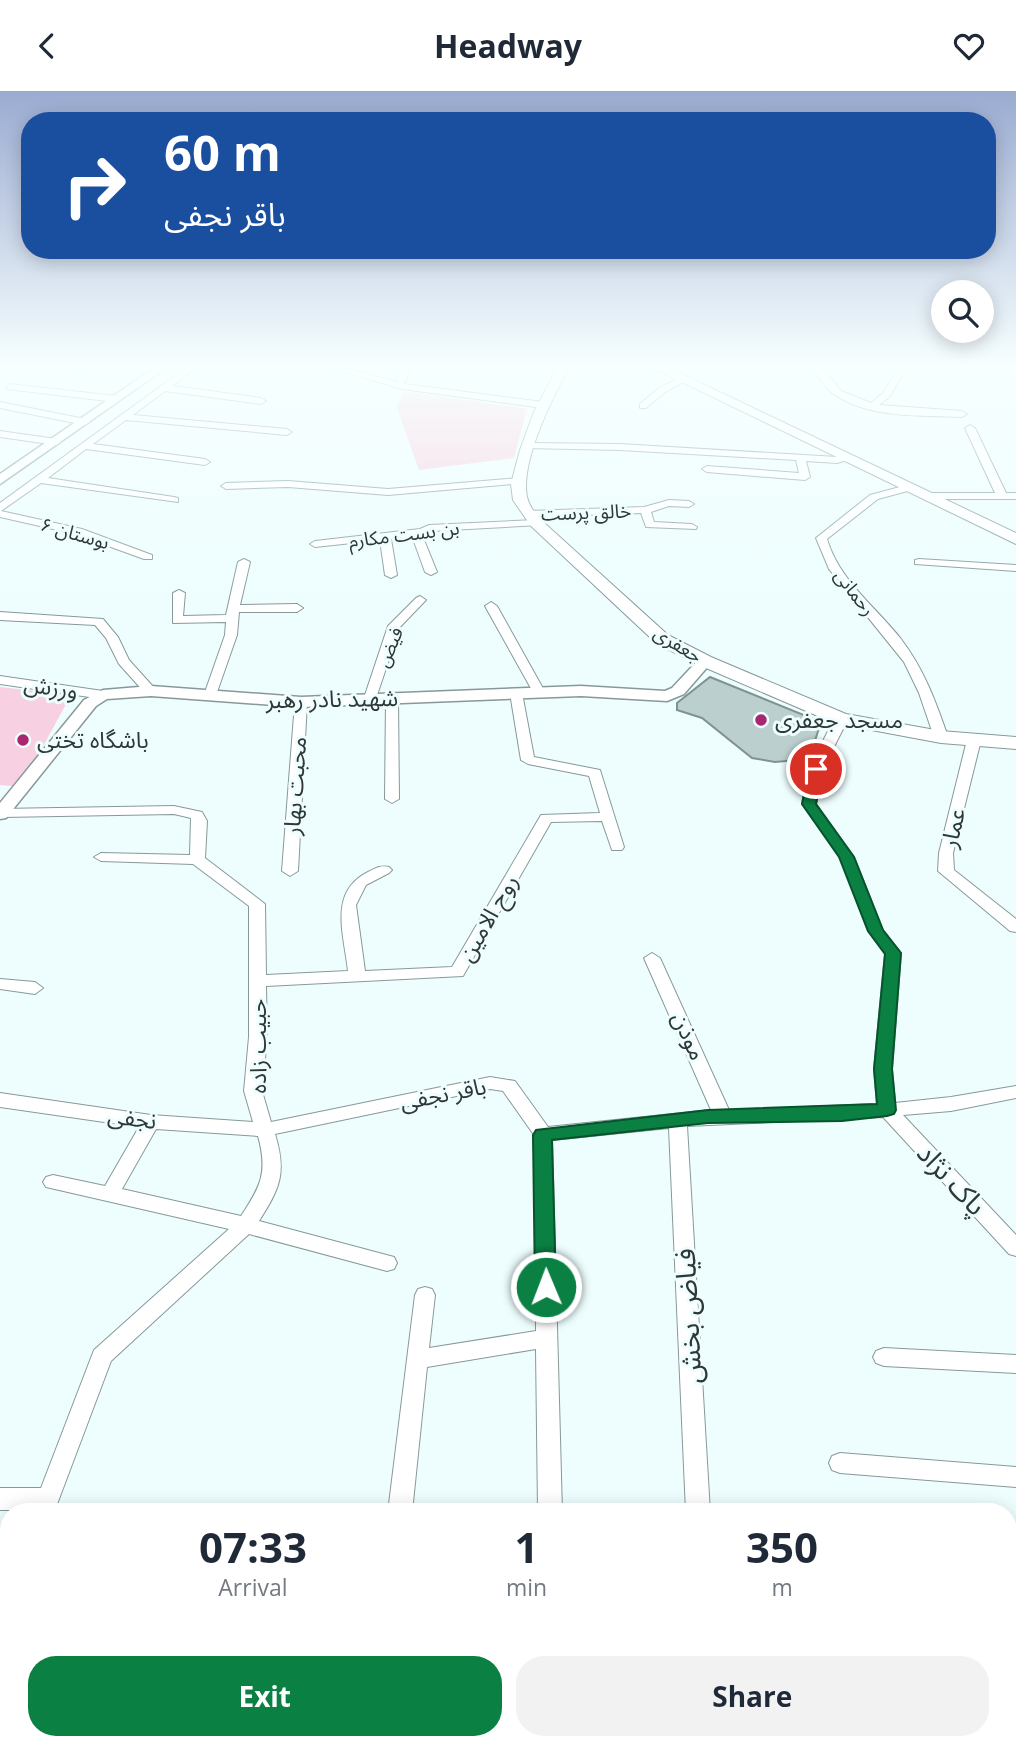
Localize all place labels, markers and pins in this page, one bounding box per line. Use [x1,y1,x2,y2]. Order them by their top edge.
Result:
place label: مسجد جعفری [775,703,903,735]
marker: مسجد جعفری [753,712,769,728]
place label: باشگاه تختی [37,723,149,755]
marker: باشگاه تختی [15,732,31,748]
pin [786,739,846,799]

